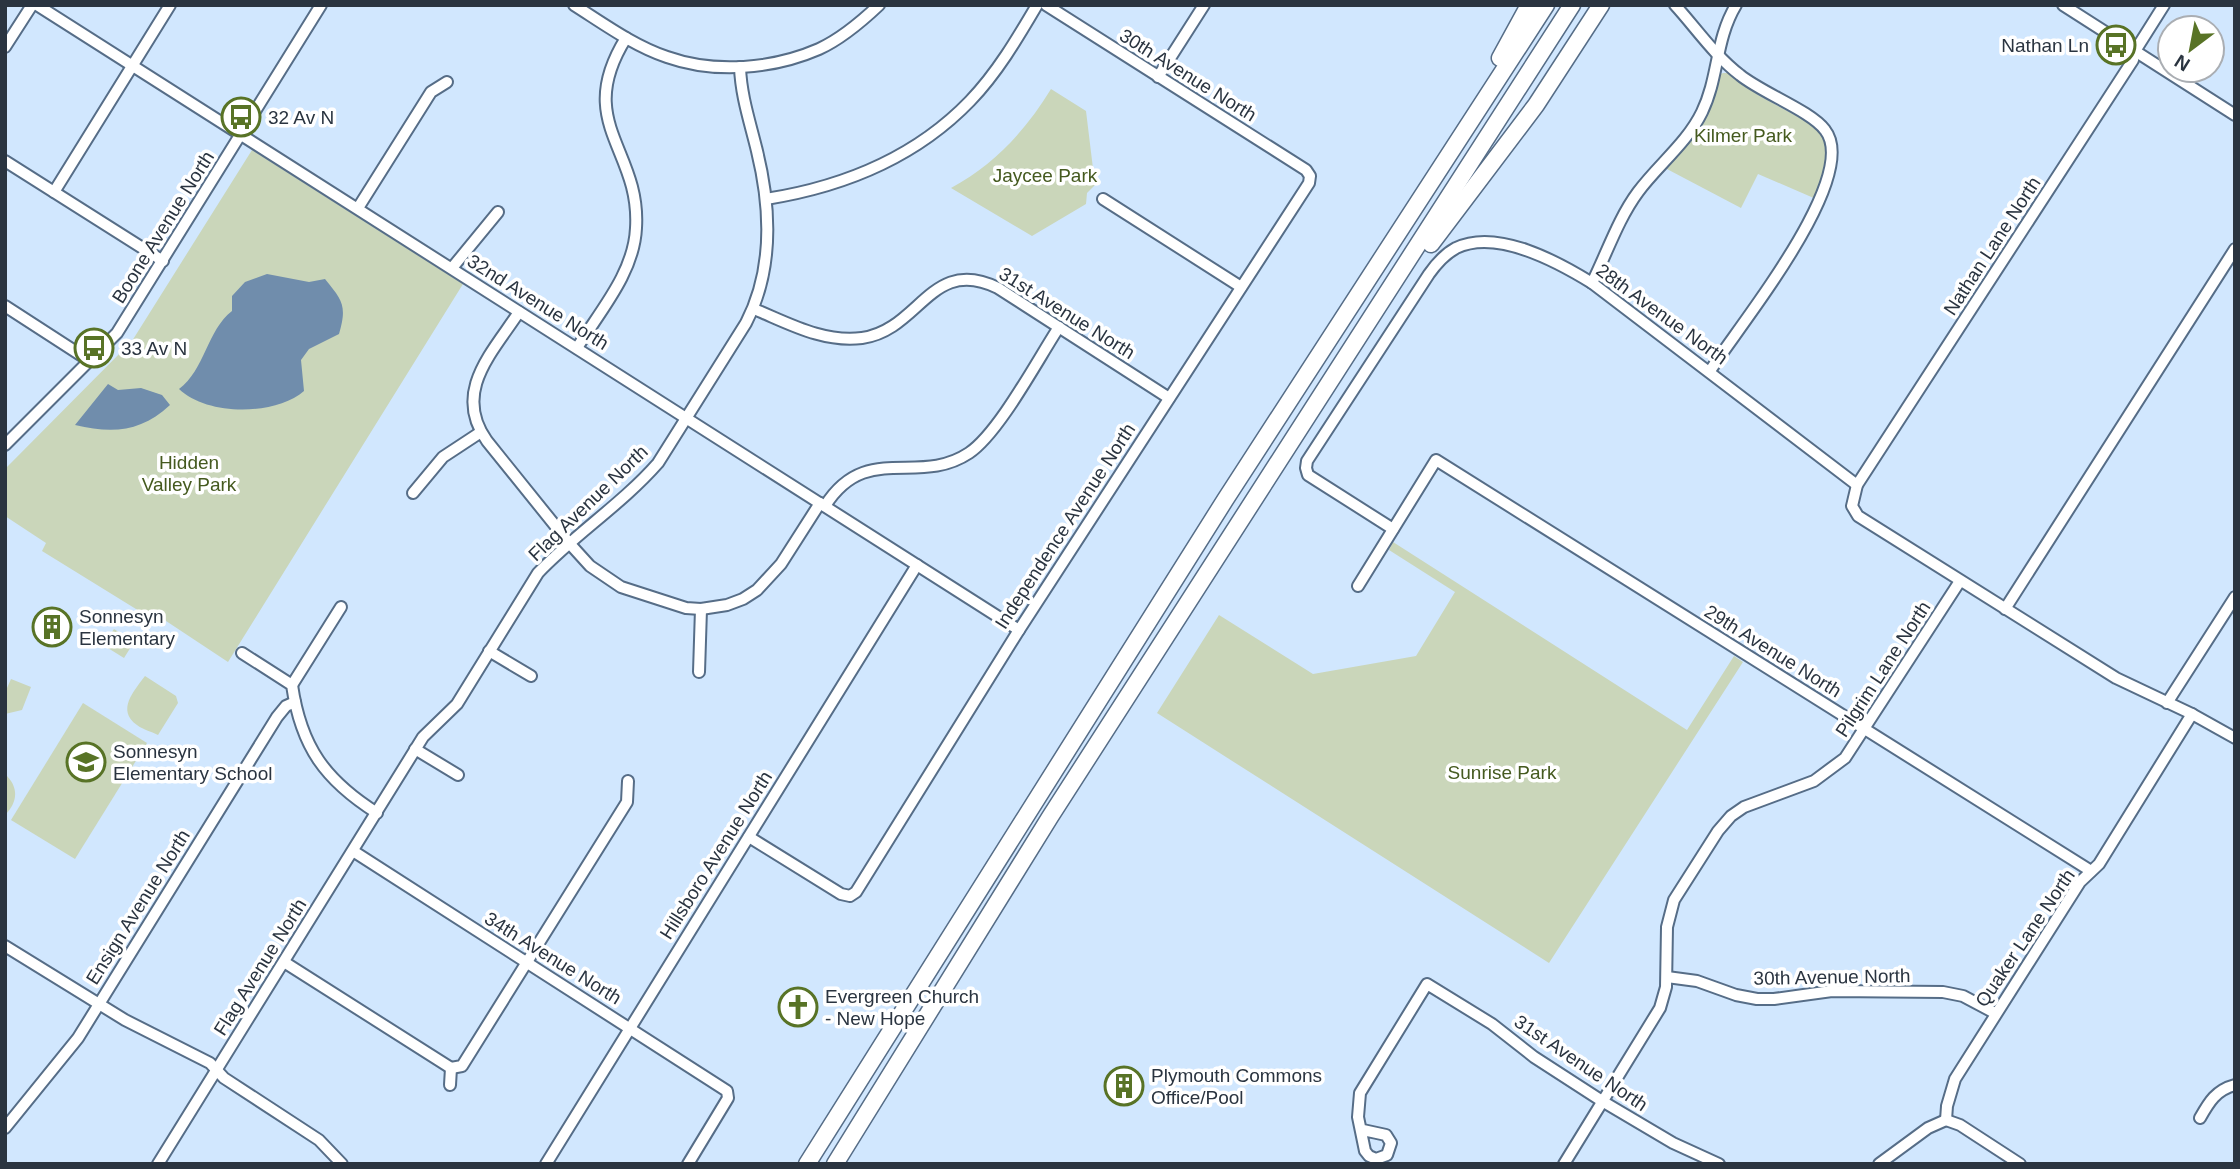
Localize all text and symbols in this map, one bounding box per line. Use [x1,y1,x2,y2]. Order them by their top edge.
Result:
north arrow [2156,14,2226,84]
street label: 30th Avenue North [1116,24,1260,126]
bus stop icon: Nathan Ln [2095,24,2137,66]
place label: Nathan Ln [2001,35,2089,56]
text: N [2171,50,2194,76]
bus stop icon: 32 Av N [220,96,262,138]
place label: 32 Av N [268,107,334,128]
park label: Kilmer Park [1694,125,1793,146]
street label: Boone Avenue North [108,147,218,307]
park label: Jaycee Park [993,165,1098,186]
street label: Nathan Lane North [1939,173,2045,319]
street label: 32nd Avenue North [464,250,612,354]
street label: 28th Avenue North [1592,259,1732,369]
street label: 31st Avenue North [995,263,1139,363]
bus stop icon: 33 Av N [73,327,115,369]
place label: 33 Av N [121,338,187,359]
street label: Independence Avenue North [991,419,1139,633]
street label: Flag Avenue North [524,441,652,565]
park label: Hidden Valley Park [142,452,237,495]
street label: Pilgrim Lane North [1831,597,1935,741]
street label: 29th Avenue North [1701,600,1845,702]
building icon: Sonnesyn Elementary [31,606,73,648]
place label: Sonnesyn Elementary [79,606,176,649]
school or university icon: Sonnesyn Elementary School [65,741,107,783]
place label: Sonnesyn Elementary School [113,741,272,784]
park label: Sunrise Park [1448,762,1557,783]
street label: Hillsboro Avenue North [656,767,776,943]
street label: Ensign Avenue North [82,826,194,988]
street label: Quaker Lane North [1971,865,2079,1011]
street label: Flag Avenue North [209,895,311,1039]
street label: 34th Avenue North [481,907,625,1009]
street label: 30th Avenue North [1753,965,1911,989]
church icon: Evergreen Church - New Hope [777,986,819,1028]
place label: Evergreen Church - New Hope [825,986,979,1029]
street label: 31st Avenue North [1510,1011,1652,1115]
building icon: Plymouth Commons Office/Pool [1103,1065,1145,1107]
place label: Plymouth Commons Office/Pool [1151,1065,1322,1108]

